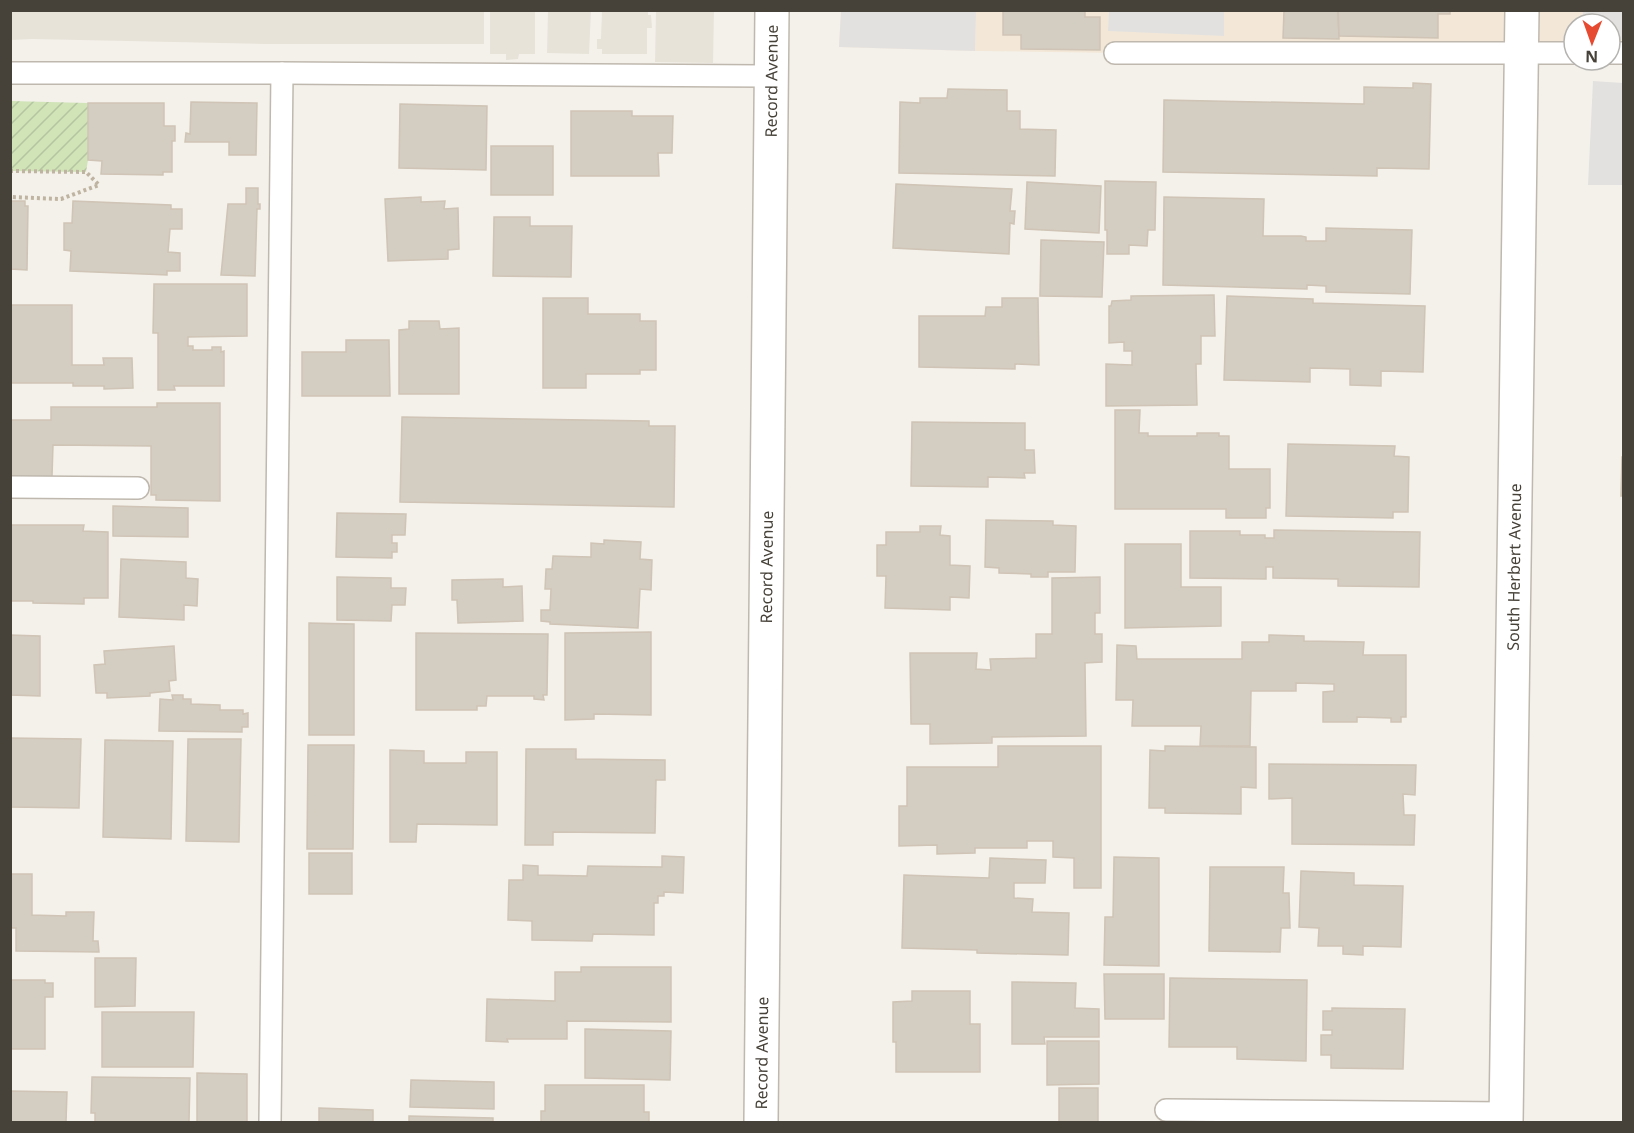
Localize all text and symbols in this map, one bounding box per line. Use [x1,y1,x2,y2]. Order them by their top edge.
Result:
north arrow [1562,12,1622,72]
street label: Record Avenue [760,24,783,138]
text: N [1585,46,1598,68]
street label: South Herbert Avenue [1502,483,1526,651]
street label: Record Avenue [755,510,778,624]
street label: Record Avenue [750,996,773,1110]

